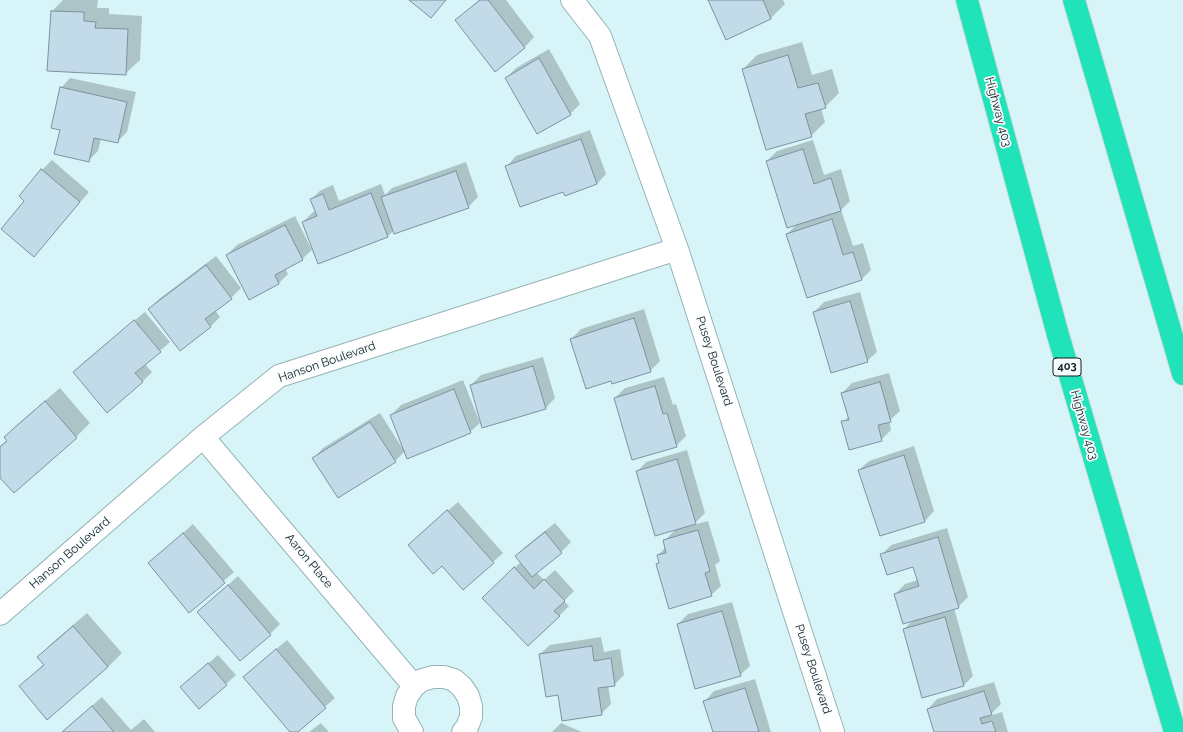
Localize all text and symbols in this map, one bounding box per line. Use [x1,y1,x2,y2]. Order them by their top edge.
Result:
street label: Highway 403 [982,76,1014,148]
street label: Pusey Boulevard [693,314,735,408]
street label: Hanson Boulevard [276,339,378,385]
road number: 403 [1053,358,1081,376]
street label: Highway 403 [1067,389,1101,461]
street label: Hanson Boulevard [27,514,113,592]
street label: Aaron Place [282,531,336,591]
street label: Pusey Boulevard [792,622,834,716]

